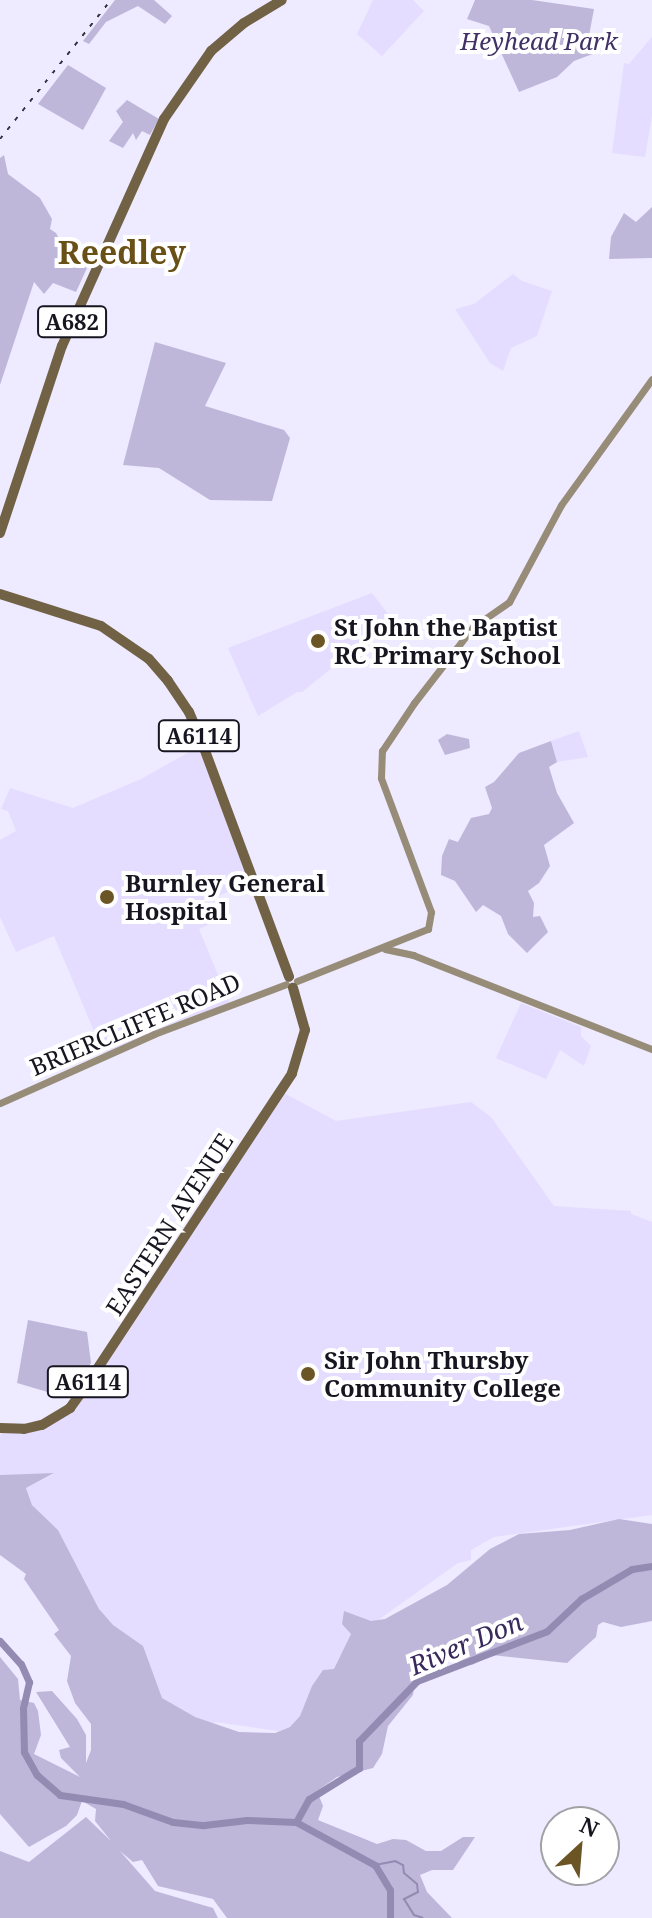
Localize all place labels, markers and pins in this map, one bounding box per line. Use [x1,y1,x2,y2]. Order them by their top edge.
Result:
place label: St John the Baptist RC Primary School [334,613,560,669]
marker: St John the Baptist RC Primary School [309,632,327,650]
place label: Burnley General Hospital [125,869,325,925]
marker: Burnley General Hospital [96,886,118,908]
place label: Sir John Thursby Community College [324,1346,561,1402]
marker: Sir John Thursby Community College [299,1365,317,1383]

